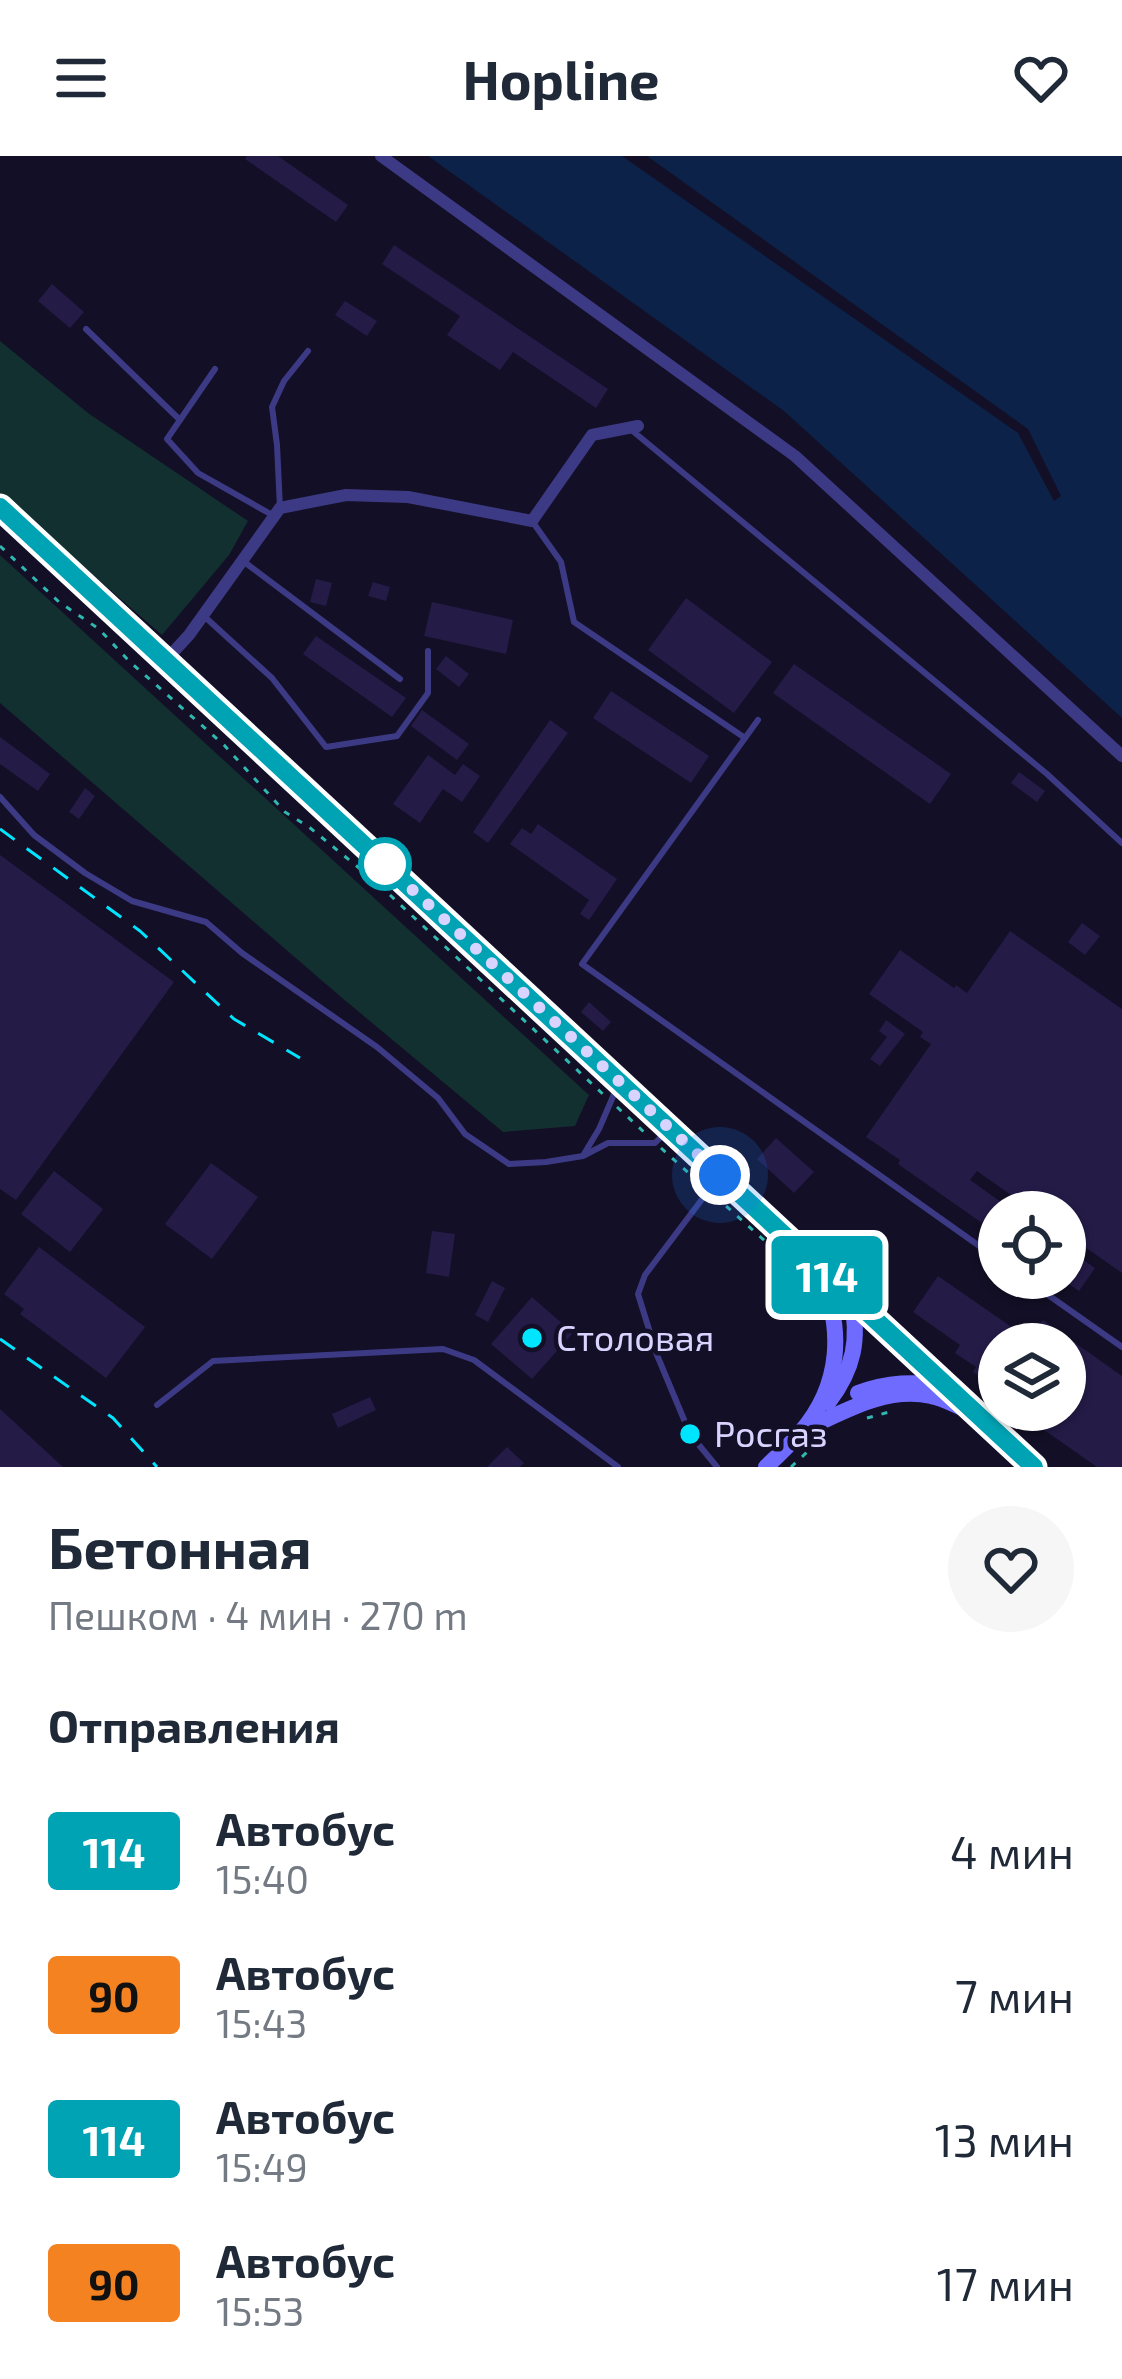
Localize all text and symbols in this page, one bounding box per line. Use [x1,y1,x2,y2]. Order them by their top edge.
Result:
icon: menu [48,45,114,111]
icon: heart [1008,45,1074,111]
text: Hopline [462,46,660,111]
unlabelled marker [360,839,410,889]
your location [690,1145,750,1205]
map controls [978,1191,1086,1431]
button: locate [978,1191,1086,1299]
line badge: 114 [758,1236,896,1314]
text: 114 [795,1250,859,1300]
place label: Столовая [556,1315,714,1358]
button: layers [978,1323,1086,1431]
marker: Столовая [519,1325,545,1351]
place label: Росгаз [714,1411,828,1454]
marker: Росгаз [677,1421,703,1447]
button: heart [948,1506,1074,1632]
text: Бетонная [48,1512,312,1580]
text: Пешком · 4 мин · 270 m [48,1591,468,1638]
text: Отправления [48,1698,340,1752]
text: Автобус [216,1801,395,1855]
text: 4 мин [950,1824,1074,1878]
text: 114 [82,1826,146,1876]
text: 15:40 [216,1855,309,1902]
text: Автобус [216,1945,395,1999]
text: 7 мин [955,1968,1074,2022]
text: 90 [88,1970,140,2020]
text: 15:43 [216,1999,307,2046]
text: Автобус [216,2089,395,2143]
text: 13 мин [935,2112,1074,2166]
text: 114 [82,2114,146,2164]
text: 15:49 [216,2143,308,2190]
text: Автобус [216,2233,395,2287]
text: 17 мин [937,2256,1074,2310]
text: 90 [88,2258,140,2308]
text: 15:53 [216,2287,304,2334]

